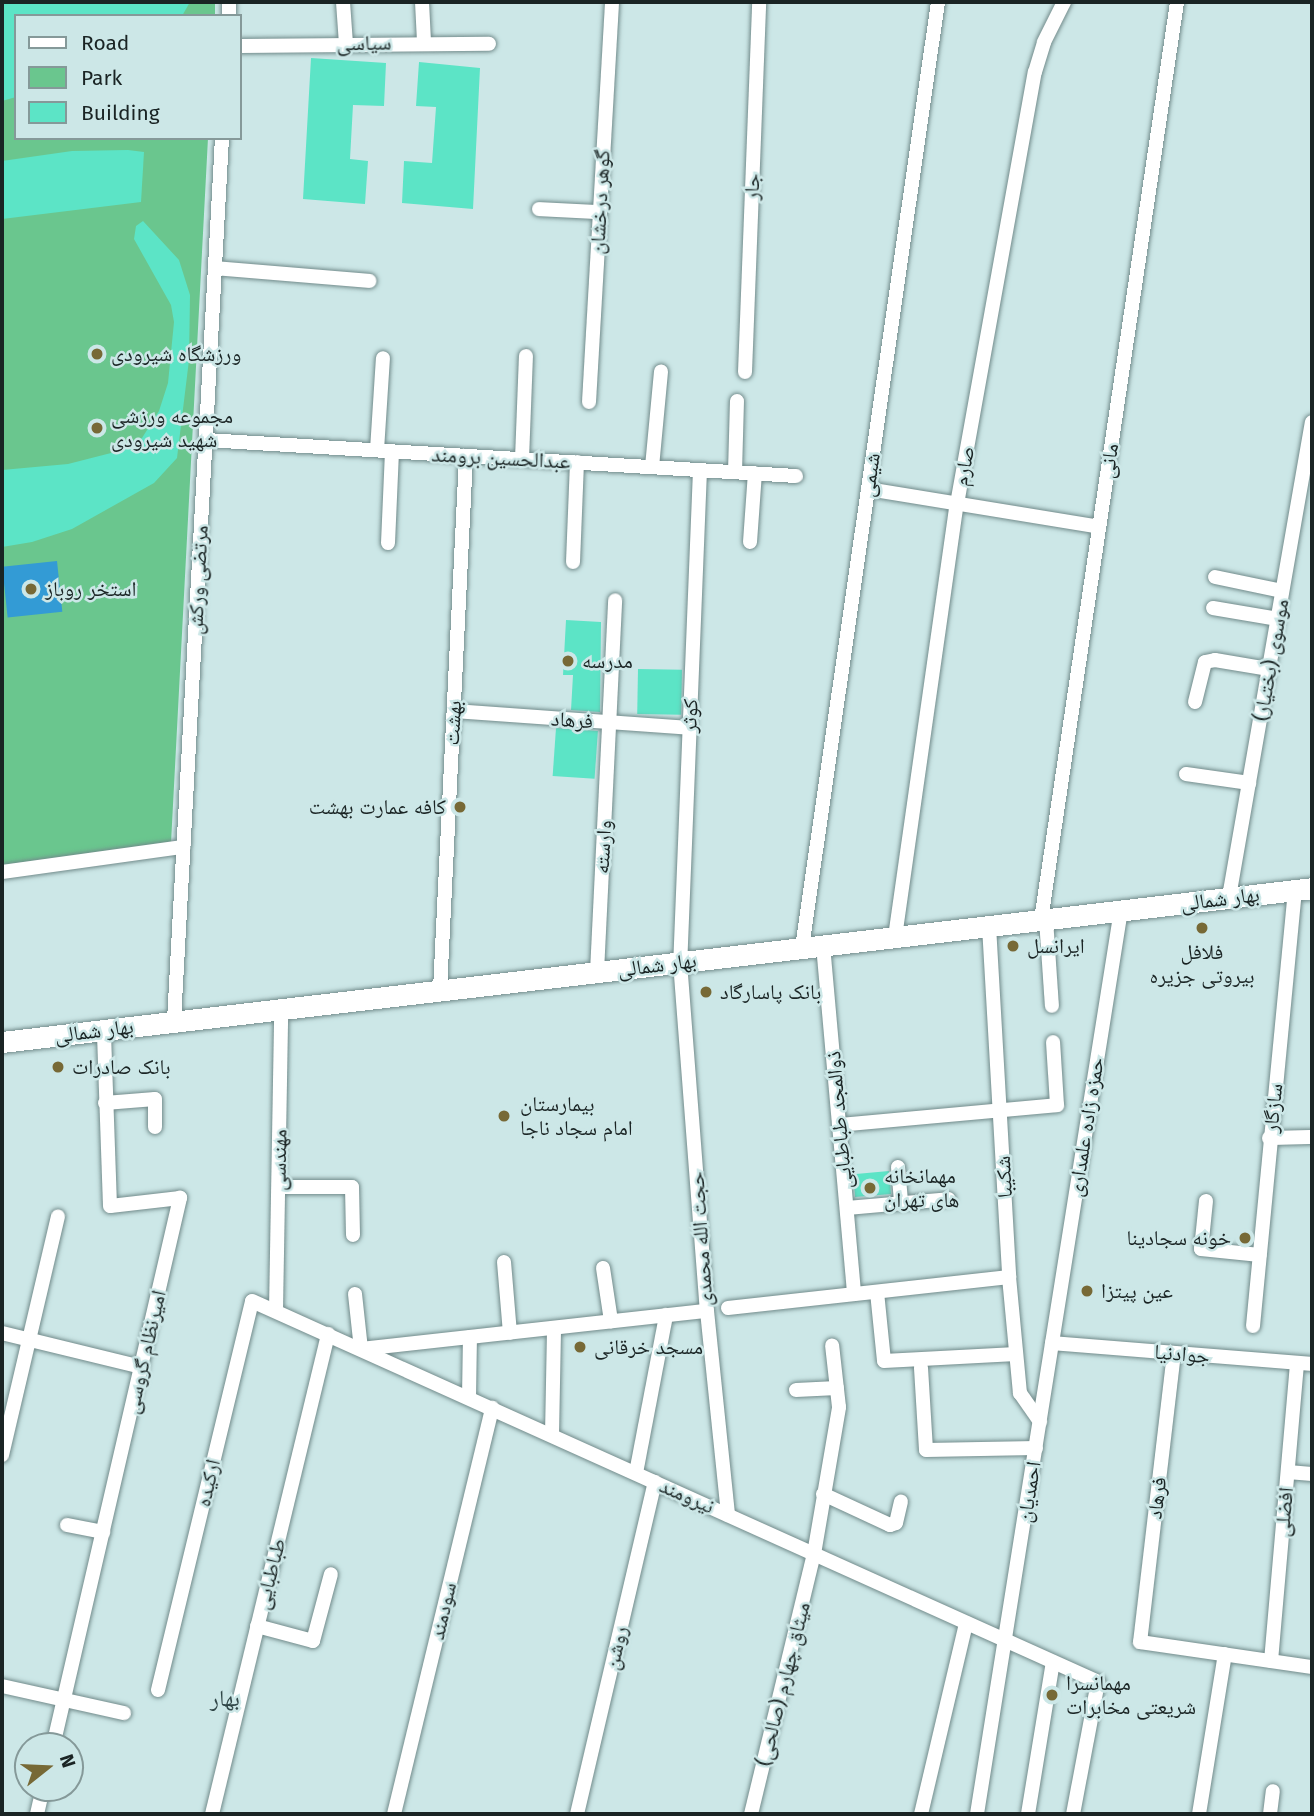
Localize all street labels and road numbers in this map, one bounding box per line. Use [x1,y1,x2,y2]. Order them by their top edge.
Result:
street label: سیاسی [336,30,392,56]
street label: گوهر درخشان [585,149,615,255]
street label: جار [739,173,765,201]
street label: عبدالحسین برومند [431,442,571,474]
street label: مانی [1094,442,1124,480]
street label: صارم [948,444,980,488]
street label: شیمی [854,451,886,499]
street label: مرتضی ورکش [183,525,213,635]
street label: موسوی (بختیار) [1248,597,1294,723]
street label: کوثر [677,698,703,734]
street label: بهشت [439,700,467,746]
street label: فرهاد [550,706,594,734]
street label: وارسته [589,819,617,875]
street label: بهار شمالی [1179,882,1261,916]
street label: بهار شمالی [616,948,698,982]
street label: بهار شمالی [53,1014,135,1048]
street label: ذوالمجد طباطبایی [820,1050,858,1190]
street label: حمزه زاده علمداری [1063,1055,1109,1199]
street label: سازگار [1258,1082,1288,1134]
street label: مهندسی [266,1129,292,1191]
street label: شکیبا [990,1155,1018,1199]
street label: حجت الله محمدی [684,1171,718,1307]
street label: امیرنظام گروسی [119,1288,171,1416]
street label: جوادنیا [1153,1339,1211,1369]
street label: ارکیده [190,1457,226,1509]
street label: احمدیان [1012,1460,1046,1524]
street label: نیرومند [656,1473,718,1519]
street label: فرهاد [1142,1476,1172,1520]
street label: افضلی [1269,1486,1299,1538]
street label: طباطبایی [249,1536,291,1612]
street label: سودمند [424,1580,462,1642]
street label: میثاق چهارم (صالحی) [750,1599,816,1769]
street label: روشن [599,1624,633,1672]

